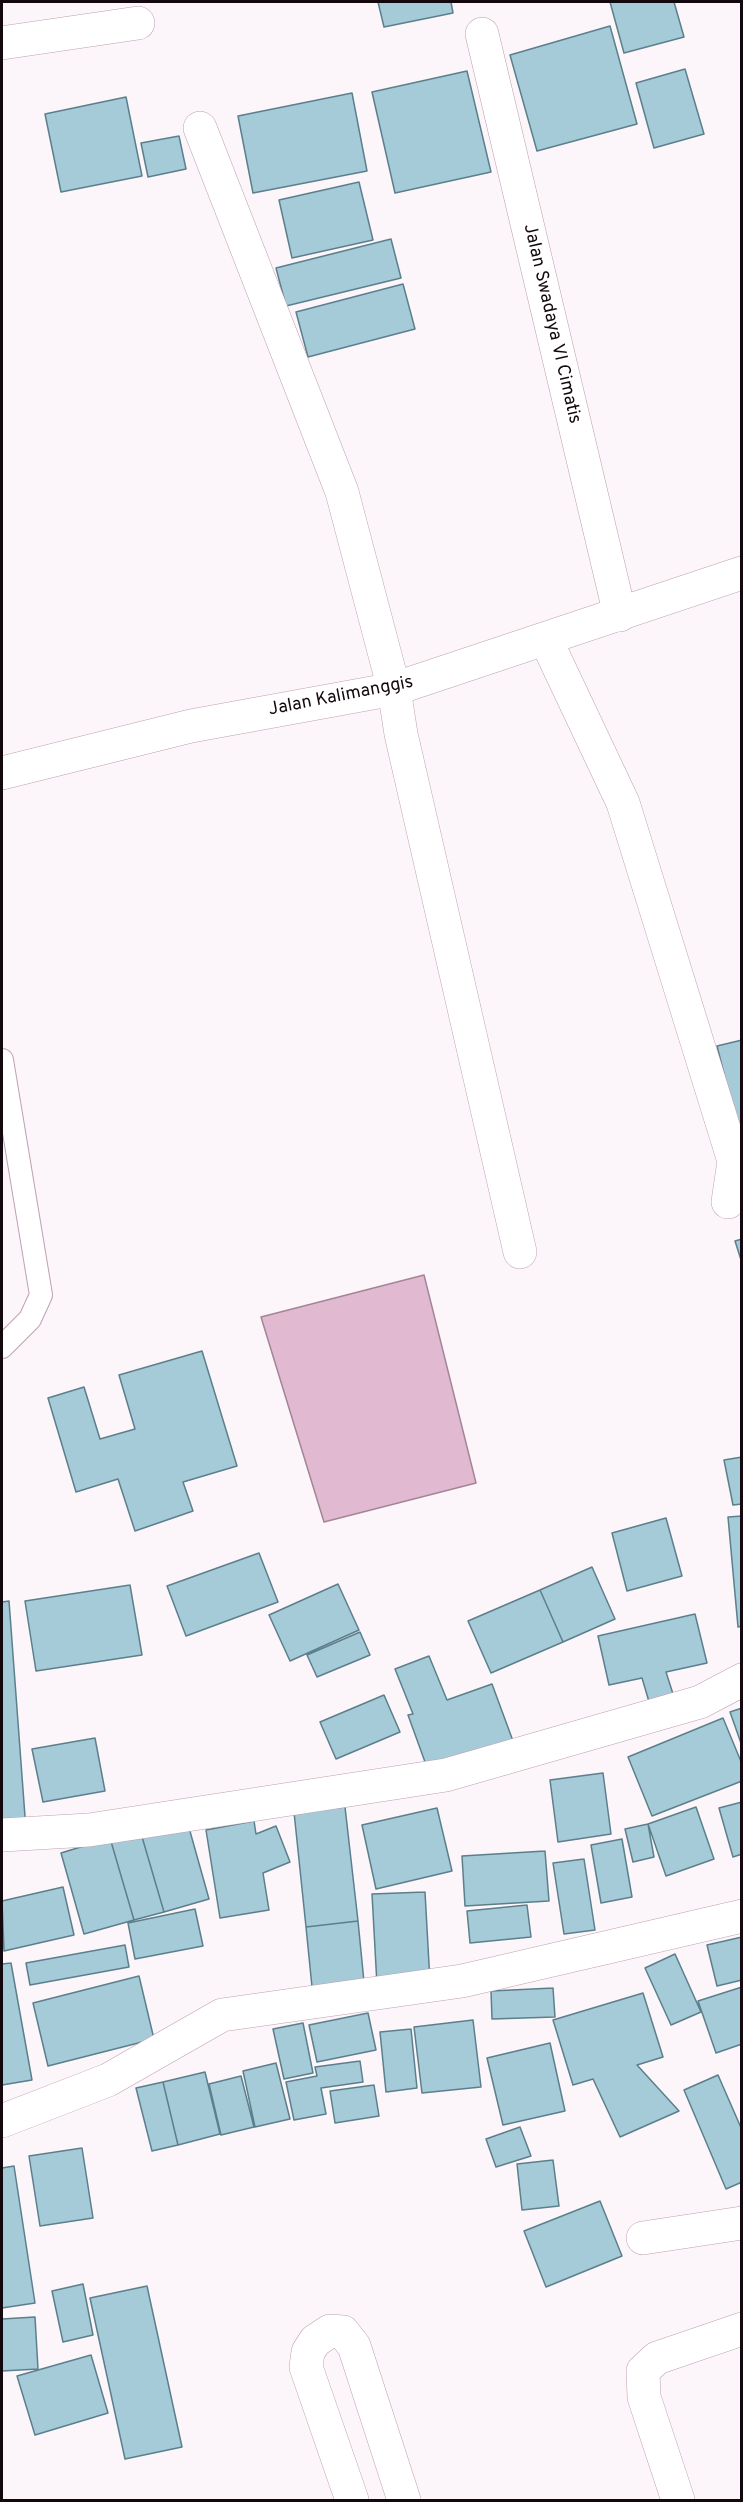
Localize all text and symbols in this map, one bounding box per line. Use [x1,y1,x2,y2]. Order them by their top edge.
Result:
street label: Jalan Swadaya VI Cimatis [517,222,585,426]
street label: Jalan Kalimanggis [267,672,415,722]

